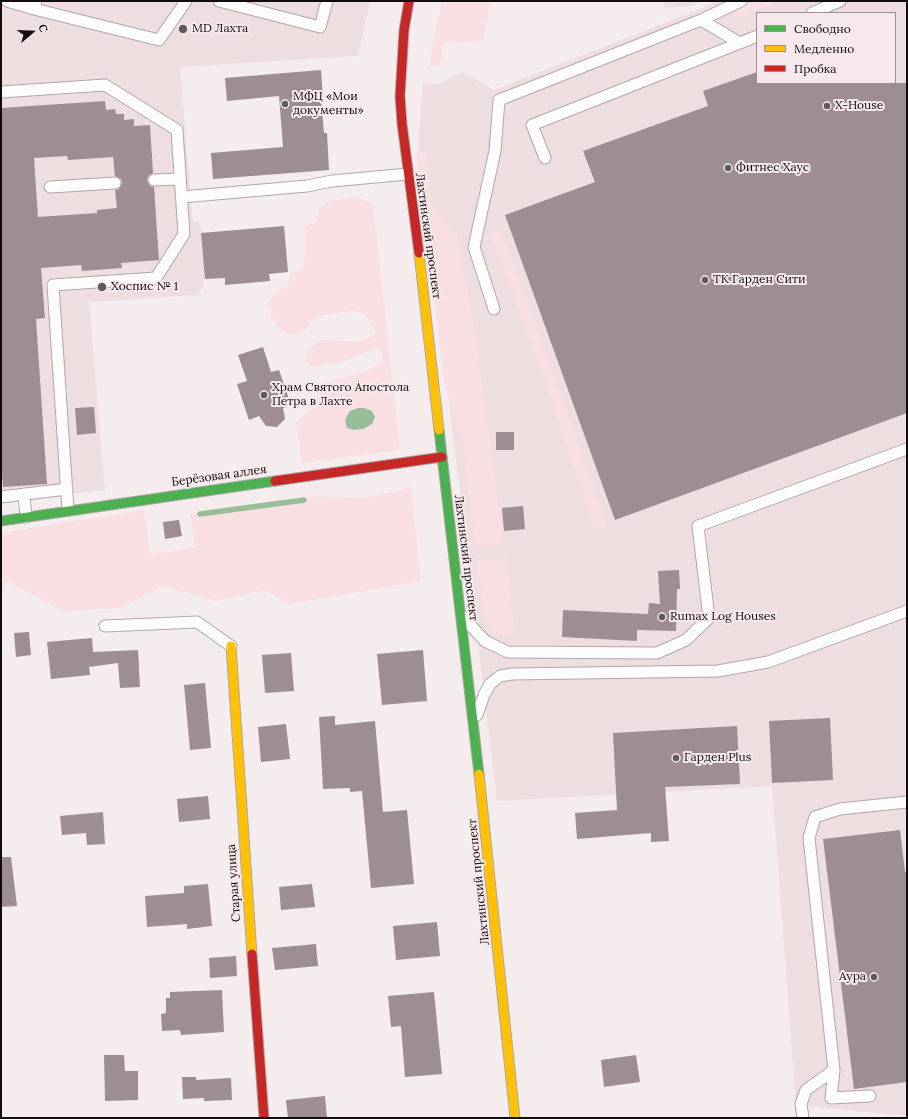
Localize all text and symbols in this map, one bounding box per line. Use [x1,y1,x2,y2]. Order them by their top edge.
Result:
north arrow [12,12,52,52]
legend [756,12,896,84]
text: Свободно [794,21,851,36]
text: С [35,22,51,34]
place label: MD Лахта [192,22,248,36]
marker: MD Лахта [177,23,189,35]
text: Медленно [794,41,854,56]
text: Пробка [794,61,836,76]
place label: МФЦ «Мои документы» [293,90,364,118]
marker: МФЦ «Мои документы» [280,99,290,109]
place label: X-House [835,99,883,113]
marker: X-House [822,101,832,111]
place label: Фитнес Хаус [736,161,809,175]
marker: Фитнес Хаус [723,163,733,173]
street label: Лахтинский проспект [412,172,444,300]
place label: ТК Гарден Сити [713,273,806,287]
marker: ТК Гарден Сити [700,275,710,285]
place label: Хоспис № 1 [111,280,178,294]
marker: Хоспис № 1 [96,281,108,293]
place label: Храм Святого Апостола Петра в Лахте [272,381,409,409]
marker: Храм Святого Апостола Петра в Лахте [259,390,269,400]
street label: Берёзовая аллея [171,462,267,490]
street label: Лахтинский проспект [451,494,481,622]
place label: Rumax Log Houses [670,610,776,624]
marker: Rumax Log Houses [657,612,667,622]
place label: Гарден Plus [684,751,751,765]
marker: Гарден Plus [671,753,681,763]
street label: Лахтинский проспект [465,818,493,946]
street label: Старая улица [224,844,244,922]
place label: Аура [839,970,866,984]
marker: Аура [869,972,879,982]

